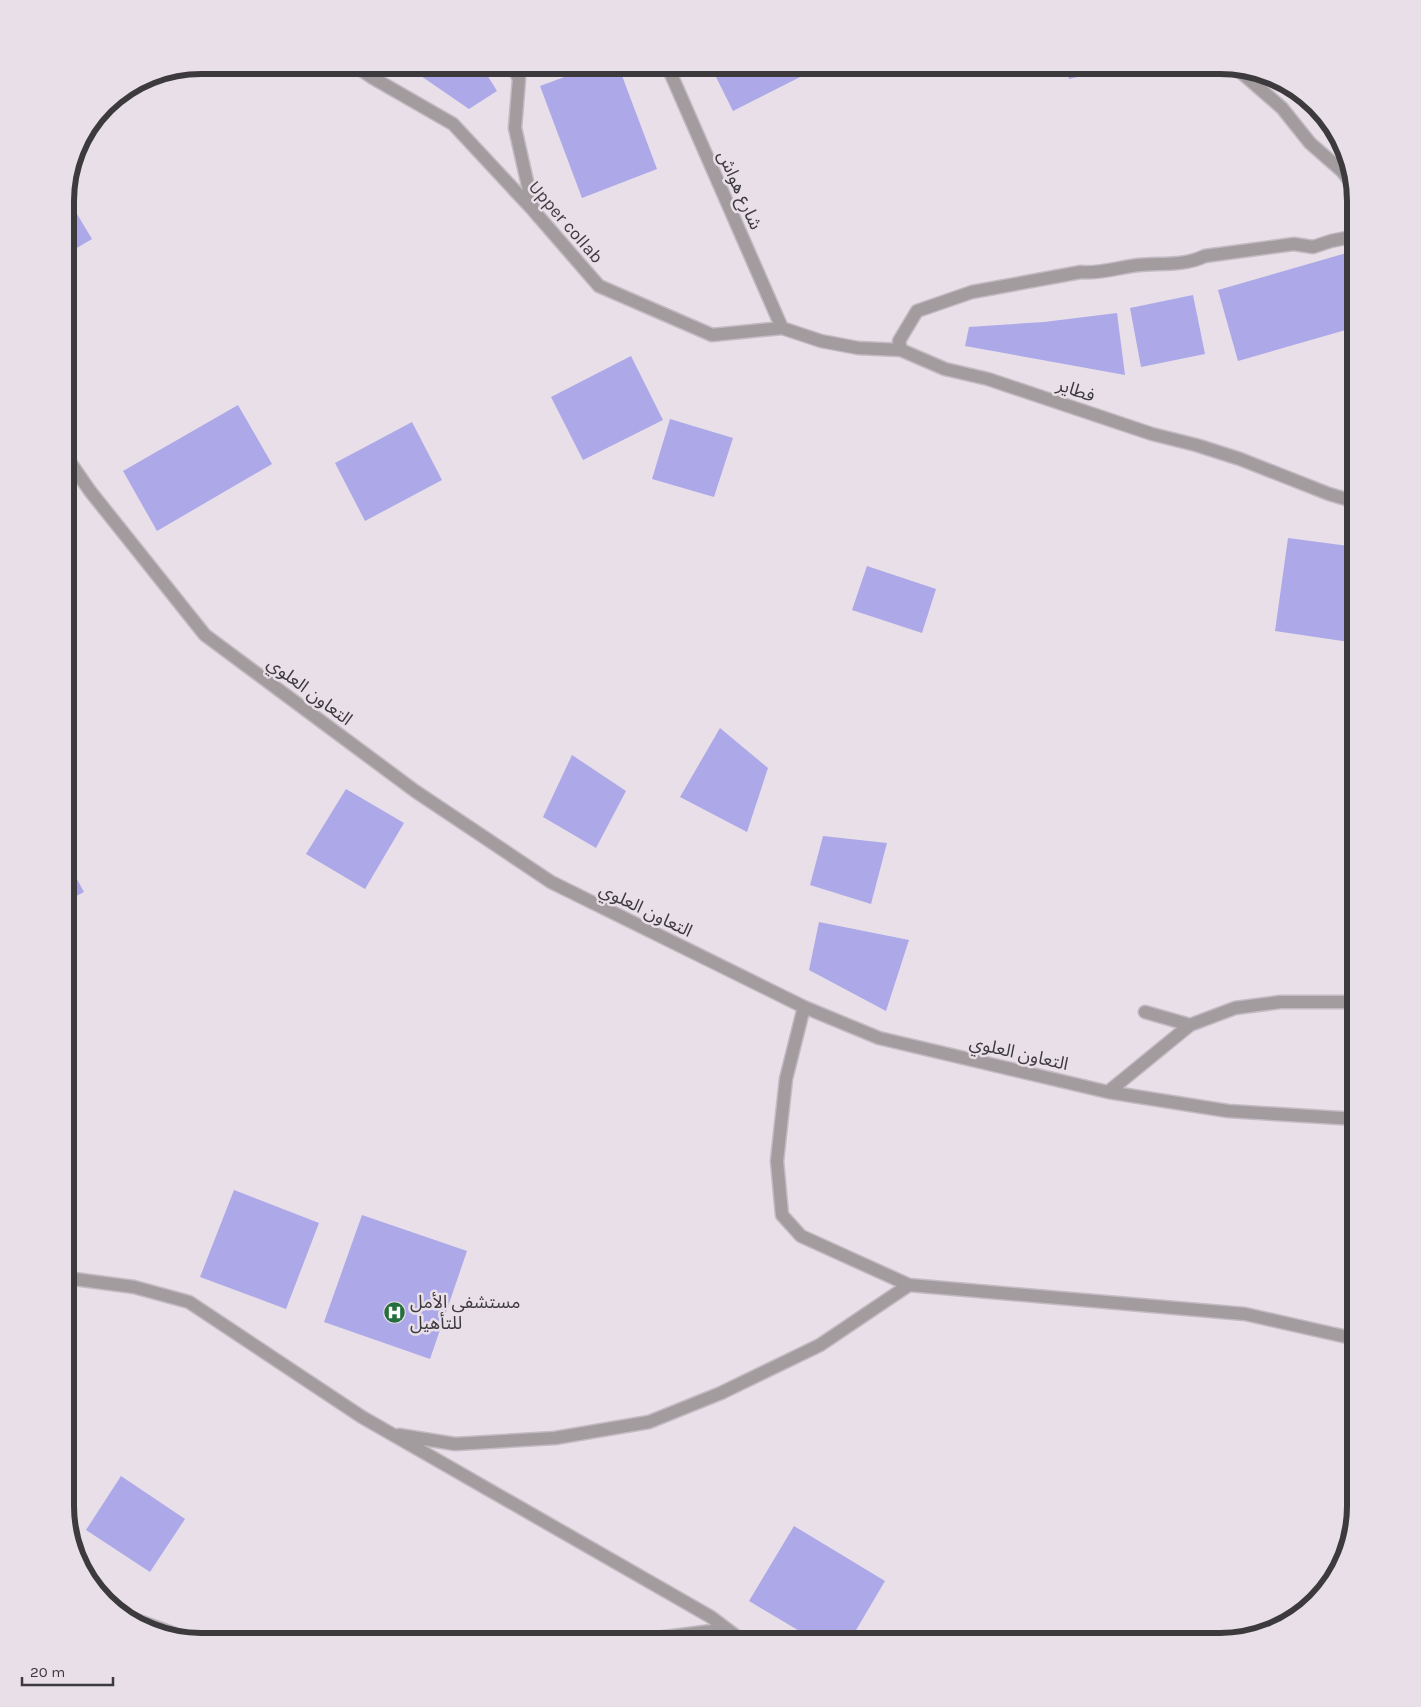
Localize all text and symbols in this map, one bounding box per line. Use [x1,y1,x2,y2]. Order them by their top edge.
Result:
street label: شارع هواش [710,147,767,234]
street label: Upper collab [524,176,608,268]
street label: فطاير [1053,373,1098,407]
street label: التعاون العلوي [262,652,357,732]
street label: التعاون العلوي [595,878,696,944]
street label: التعاون العلوي [967,1031,1071,1077]
place label: مستشفى الأمل للتأهيل [410,1291,521,1334]
hospital icon: مستشفى الأمل للتأهيل [382,1300,406,1324]
scale bar [22,1654,114,1686]
text: 20 m [30,1663,65,1681]

